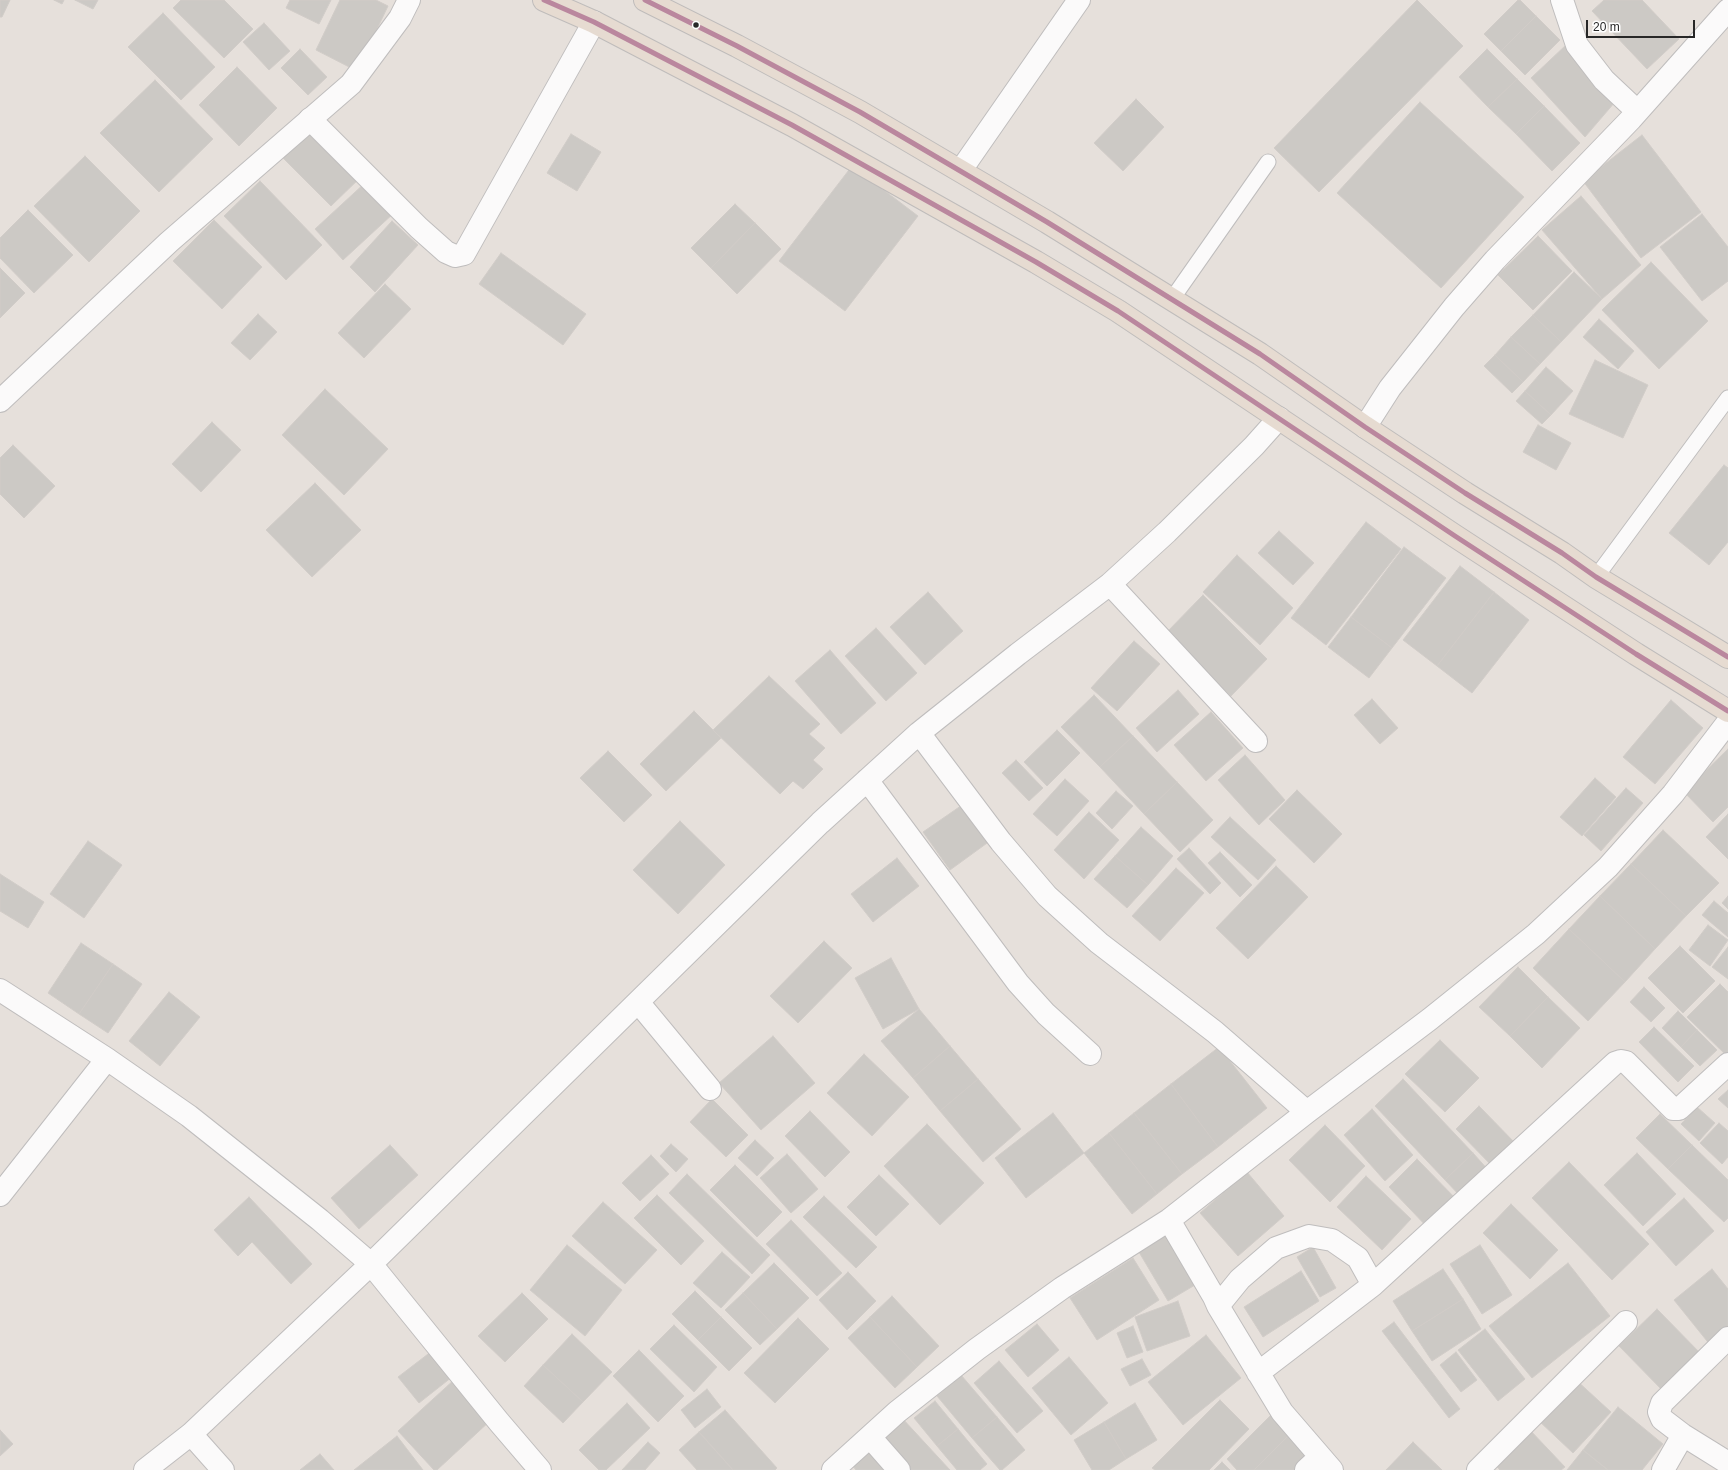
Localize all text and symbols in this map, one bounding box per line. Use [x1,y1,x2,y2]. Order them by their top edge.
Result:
scale bar [1588,12,1697,38]
unlabelled marker [691,20,701,30]
text: 20 m [1593,20,1620,34]

